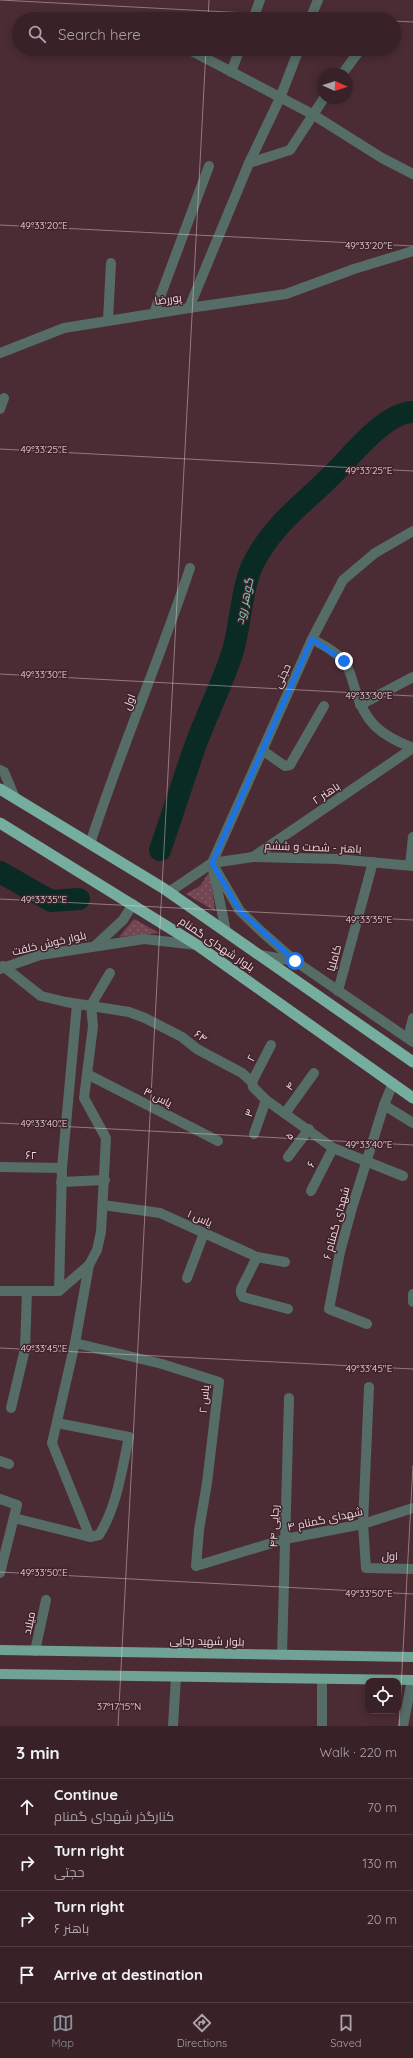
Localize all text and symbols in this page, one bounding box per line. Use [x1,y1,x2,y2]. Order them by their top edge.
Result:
search box [12,12,401,56]
icon: search [26,23,48,45]
text: Search here [58,25,141,44]
north arrow [317,68,353,104]
text: 49°33'20"E [20,219,68,232]
text: 49°33'20"E [345,239,393,252]
street label: پوررضا [153,290,183,308]
text: 49°33'25"E [21,443,68,456]
text: 49°33'25"E [346,464,393,477]
water label: گوهر رود [231,576,257,626]
route end [335,652,353,670]
street label: حجتی [270,661,294,691]
text: 49°33'30"E [20,668,68,681]
text: 49°33'30"E [345,689,393,702]
street label: اول [120,692,138,712]
street label: باهنر ۲ [310,779,343,807]
street label: باهنر - شصت و ششم [264,838,362,857]
text: 49°33'35"E [21,893,68,906]
text: 49°33'35"E [346,913,393,926]
street label: بلوار شهدای گمنام [176,914,257,975]
street label: بلوار خوش خلقت [10,928,88,958]
street label: کاملیا [324,943,344,973]
route start [286,952,304,970]
street label: ۶۴ [192,1027,210,1045]
street label: ۲ [243,1052,259,1064]
street label: ۴ [282,1079,298,1093]
street label: یاس ۳ [141,1084,175,1110]
street label: ۳ [241,1107,257,1119]
text: 49°33'40"E [20,1117,68,1130]
street label: ۵ [282,1129,296,1143]
text: 49°33'40"E [345,1138,393,1151]
street label: ۶۲ [25,1148,37,1162]
street label: ۶ [304,1158,318,1170]
street label: شهدای گمنام ۶ [320,1185,353,1261]
street label: یاس ۱ [185,1206,215,1230]
text: 49°33'45"E [21,1342,68,1355]
text: 49°33'45"E [346,1362,393,1375]
street label: یاس ۲ [196,1384,212,1414]
street label: رجایی ۴۴ [266,1504,282,1547]
street label: شهدای گمنام ۴ [286,1504,364,1535]
street label: اول [382,1549,398,1563]
text: 49°33'50"E [20,1566,68,1579]
text: 49°33'50"E [345,1587,393,1600]
street label: میلاد [20,1610,38,1636]
street label: بلوار شهید رجایی [169,1633,245,1649]
map controls [365,1678,401,1714]
button: locate [365,1678,401,1714]
text: 37°17'15"N [97,1700,141,1713]
text: 3 min [16,1742,60,1763]
text: Walk · 220 m [320,1744,397,1760]
text: Continue [54,1785,118,1804]
icon: ahead [16,1796,38,1818]
text: 70 m [367,1799,397,1815]
text: کنارگذر شهدای گمنام [54,1808,174,1824]
text: Turn right [54,1841,125,1860]
icon: right [16,1852,38,1874]
text: 130 m [362,1855,397,1871]
text: حجتی [54,1864,84,1880]
text: Turn right [54,1897,125,1916]
icon: right [16,1908,38,1930]
text: 20 m [367,1911,397,1927]
text: باهنر ۶ [54,1920,89,1936]
icon: arrive [16,1964,38,1986]
text: Arrive at destination [54,1965,203,1984]
tab: Map [51,2012,74,2050]
tab: Directions [177,2012,227,2050]
tab: Saved [330,2012,362,2050]

